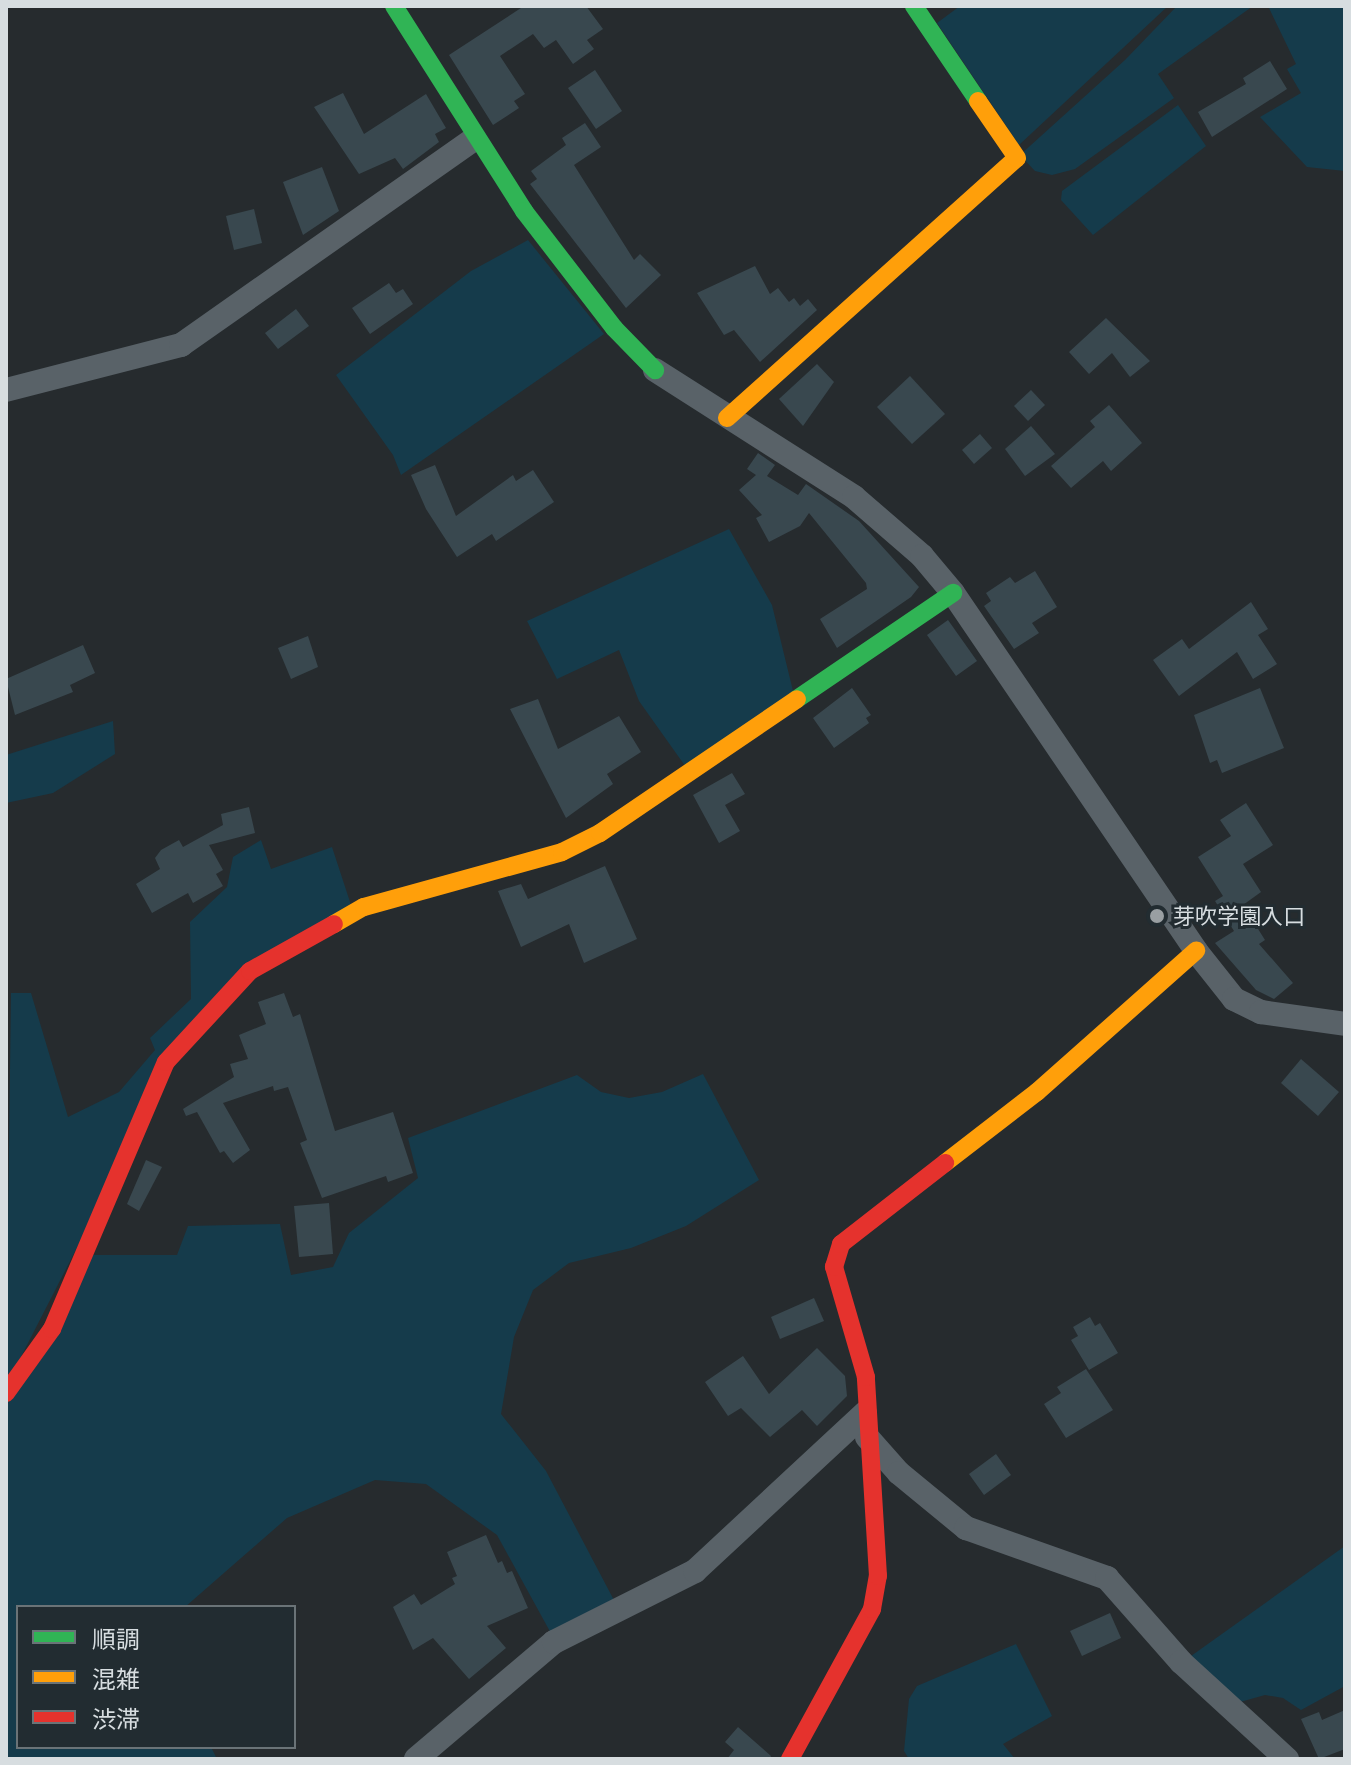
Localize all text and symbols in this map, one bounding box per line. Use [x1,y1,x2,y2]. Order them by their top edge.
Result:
place label: 芽吹学園入口 [1173,903,1305,929]
marker: 芽吹学園入口 [1148,907,1166,925]
legend [16,1605,296,1749]
text: 順調 [92,1624,140,1653]
text: 混雑 [92,1664,140,1693]
text: 渋滞 [92,1704,140,1733]

